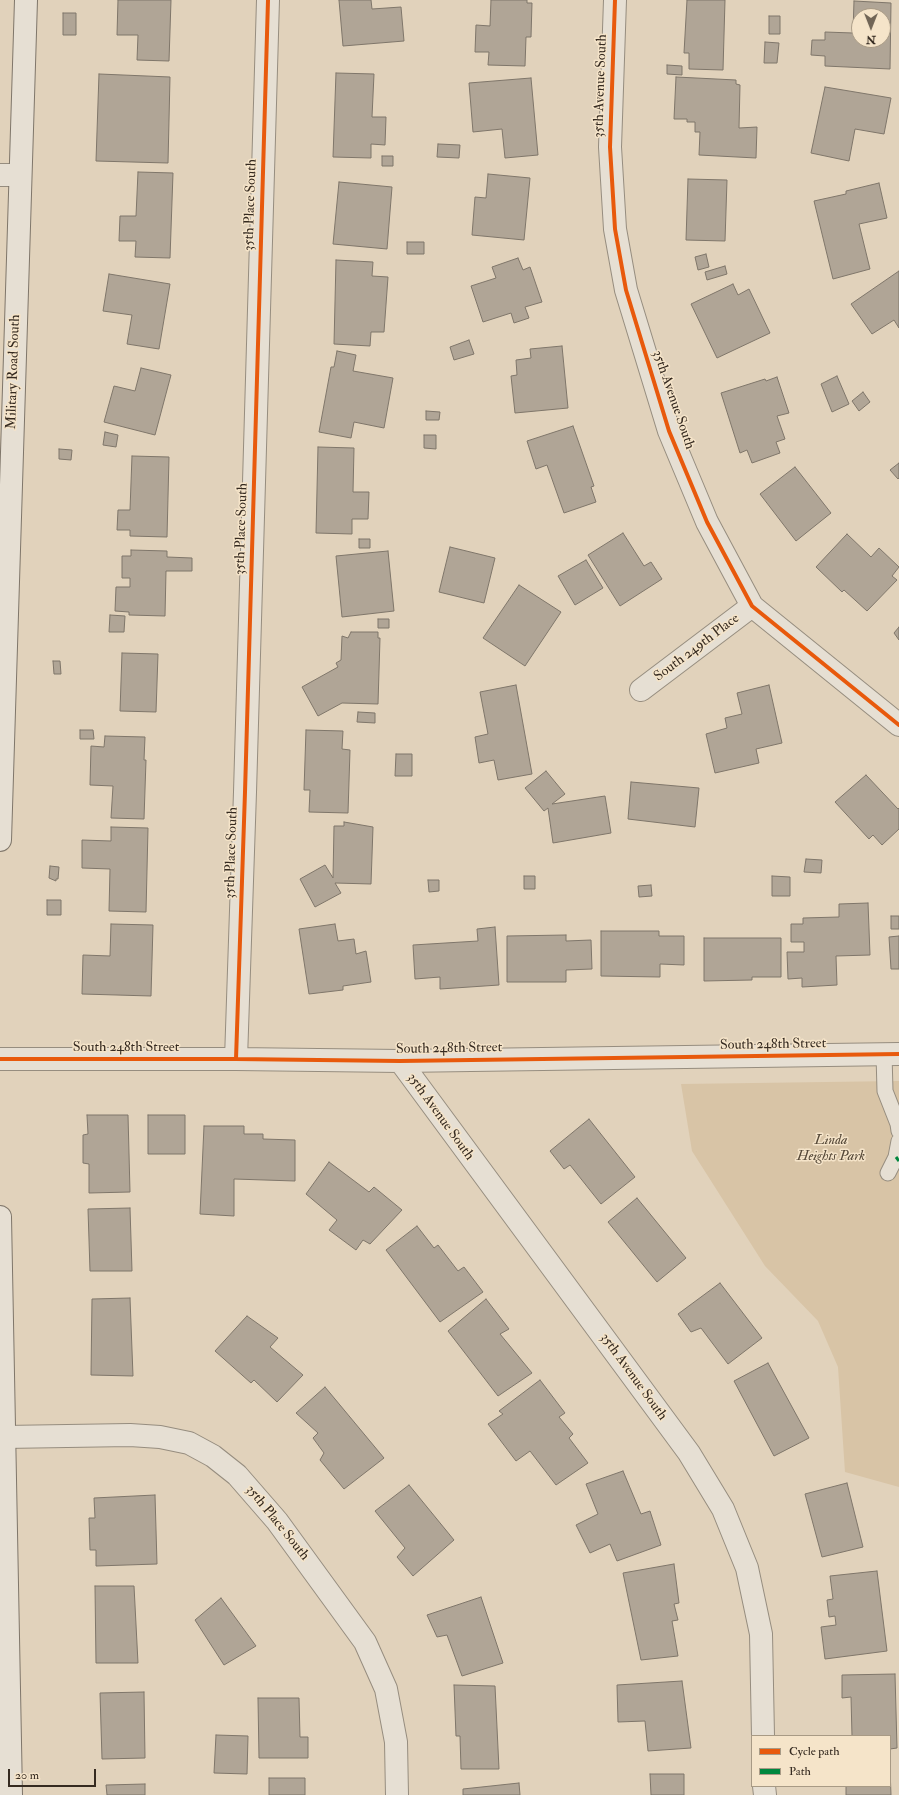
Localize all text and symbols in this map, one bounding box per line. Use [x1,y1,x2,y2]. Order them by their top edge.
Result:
north arrow [851,8,891,48]
text: N [866,33,876,46]
street label: 35th Avenue South [591,34,611,138]
street label: 35th Place South [241,159,261,251]
street label: Military Road South [4,314,24,430]
street label: 35th Avenue South [648,348,698,452]
street label: 35th Place South [232,483,252,575]
street label: South 249th Place [651,611,743,685]
street label: 35th Place South [222,807,242,899]
street label: South 248th Street [720,1036,826,1054]
street label: South 248th Street [73,1040,179,1056]
street label: South 248th Street [396,1040,502,1058]
street label: 35th Avenue South [403,1070,477,1164]
park label: Linda Heights Park [797,1133,865,1166]
street label: 35th Avenue South [596,1330,670,1424]
street label: 35th Place South [242,1482,312,1564]
legend [751,1735,891,1787]
text: Cycle path [789,1744,839,1759]
scale bar [10,1761,98,1787]
text: Path [789,1764,811,1779]
text: 20 m [15,1768,39,1783]

